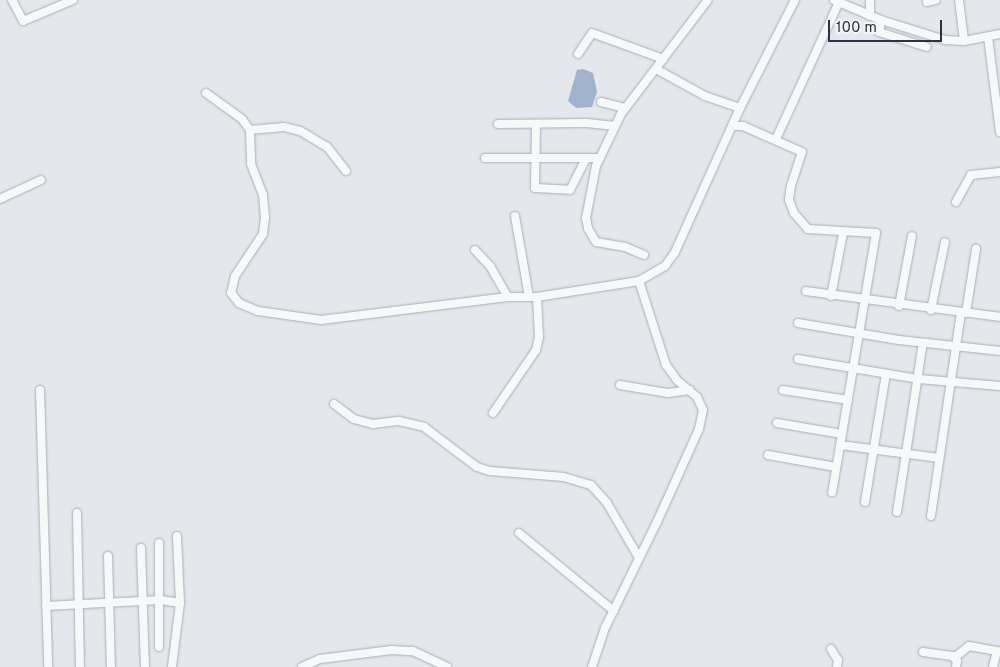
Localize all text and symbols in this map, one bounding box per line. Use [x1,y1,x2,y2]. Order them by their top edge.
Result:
scale bar [830,10,944,42]
text: 100 m [836,19,877,38]

